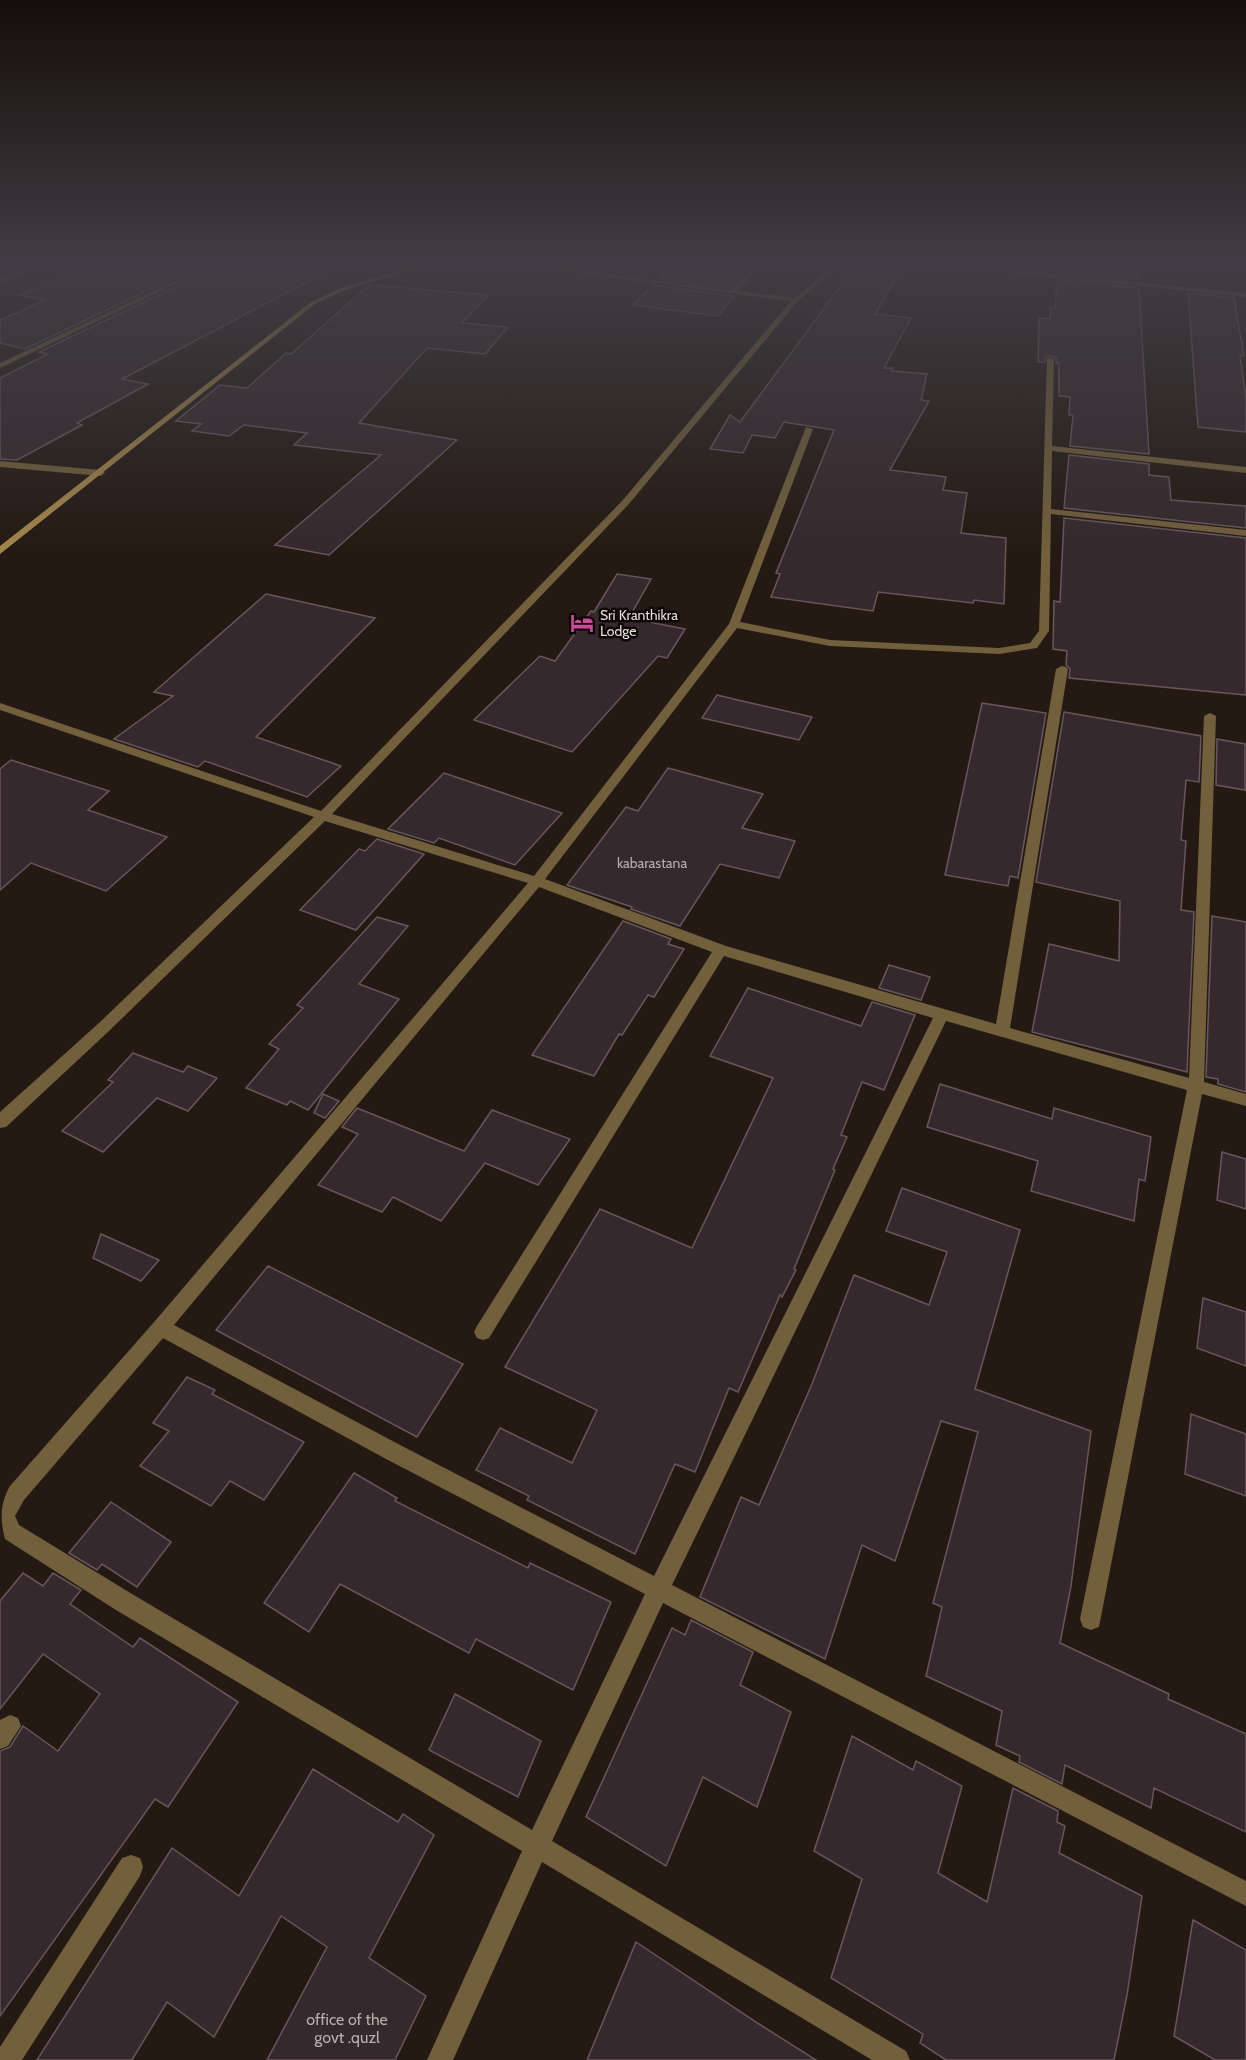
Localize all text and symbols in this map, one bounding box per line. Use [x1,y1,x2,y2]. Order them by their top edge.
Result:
place label: Sri Kranthikra Lodge [600,606,678,640]
hotel icon: Sri Kranthikra Lodge [569,610,595,636]
house number: kabarastana [617,854,687,872]
house number: office of the govt .quzl [306,2010,388,2047]

